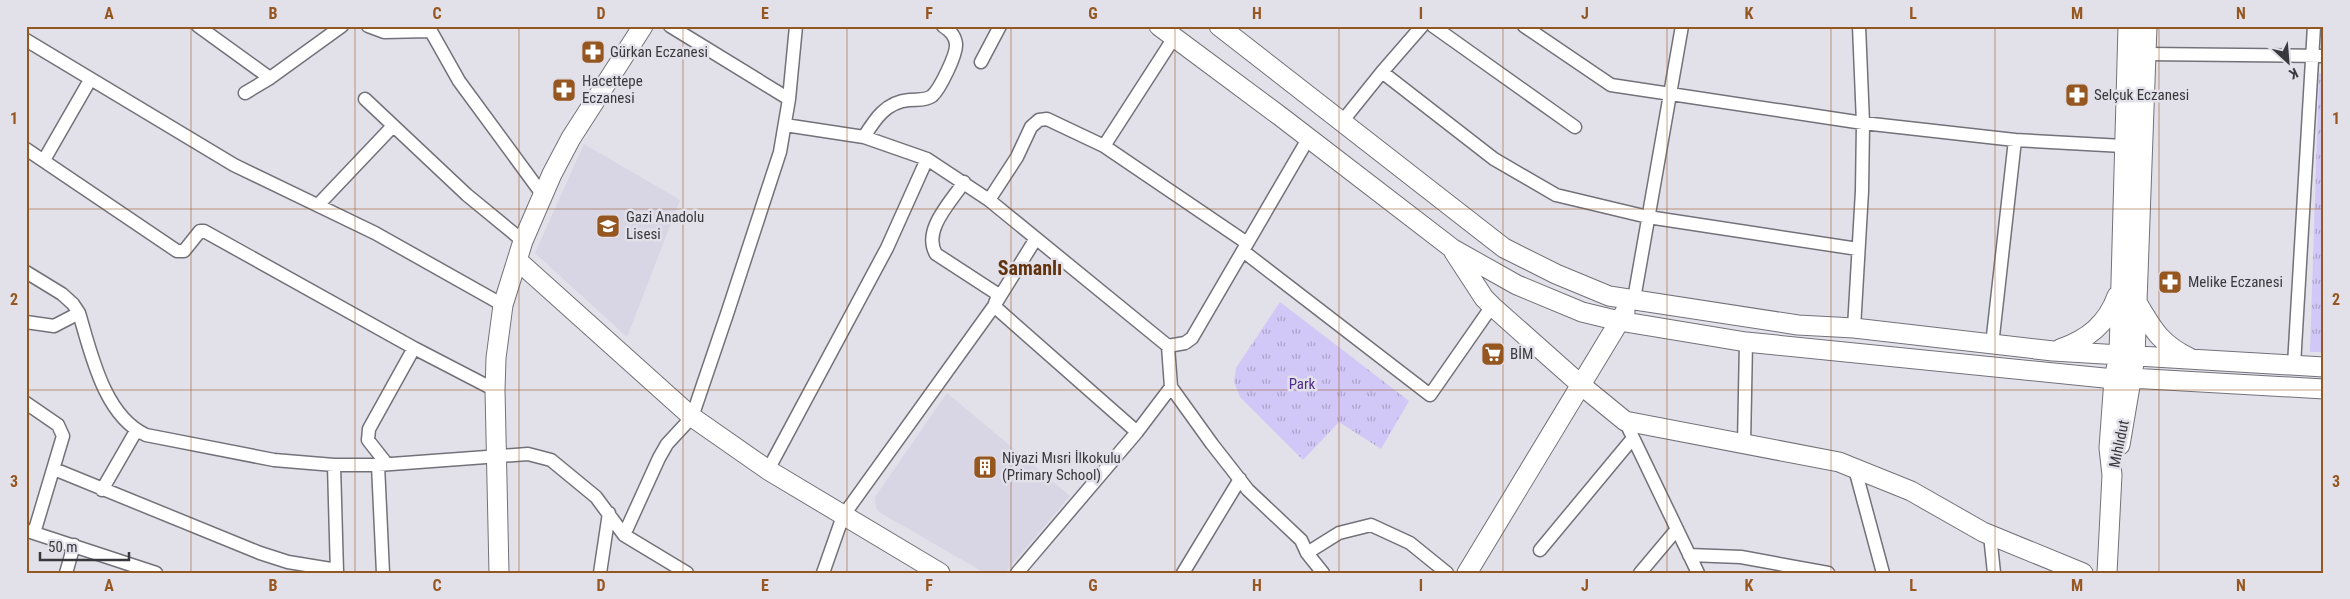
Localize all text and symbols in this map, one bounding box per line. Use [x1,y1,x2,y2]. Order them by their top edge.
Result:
text: A [104,4,114,23]
text: B [269,4,278,23]
text: C [432,4,442,23]
text: D [596,4,606,23]
text: E [761,4,769,23]
text: F [925,4,933,23]
text: G [1088,4,1098,23]
text: H [1252,4,1262,23]
text: I [1419,4,1423,23]
text: J [1581,4,1589,23]
text: K [1745,4,1754,23]
text: L [1909,4,1917,23]
text: M [2071,4,2083,23]
text: N [2236,4,2246,23]
north arrow [2262,38,2312,88]
pharmacy icon: Gürkan Eczanesi [580,39,606,65]
place label: Gürkan Eczanesi [610,43,708,61]
text: K [2286,65,2301,83]
place label: Hacettepe Eczanesi [582,72,643,107]
pharmacy icon: Hacettepe Eczanesi [551,77,577,103]
pharmacy icon: Selçuk Eczanesi [2064,82,2090,108]
place label: Selçuk Eczanesi [2094,86,2189,104]
text: 1 [10,109,18,128]
text: 1 [2332,109,2340,128]
place label: Gazi Anadolu Lisesi [626,208,704,243]
school or university icon: Gazi Anadolu Lisesi [595,213,621,239]
district label: Samanlı [998,256,1062,280]
pharmacy icon: Melike Eczanesi [2157,269,2183,295]
place label: Melike Eczanesi [2188,273,2283,291]
text: 2 [10,290,18,309]
text: 2 [2332,290,2340,309]
supermarket icon: BİM [1480,341,1506,367]
place label: BİM [1510,345,1533,363]
park label: Park [1289,375,1316,393]
street label: Mıhlıdut [2105,419,2133,469]
place label: Niyazi Mısri İlkokulu (Primary School) [1002,449,1121,484]
building icon: Niyazi Mısri İlkokulu (Primary School) [972,454,998,480]
text: 3 [10,472,18,491]
text: 3 [2332,472,2340,491]
scale bar [40,529,129,561]
text: 50 m [48,538,78,556]
text: A [104,576,114,595]
text: B [269,576,278,595]
text: C [432,576,442,595]
text: D [596,576,606,595]
text: E [761,576,769,595]
text: F [925,576,933,595]
text: G [1088,576,1098,595]
text: H [1252,576,1262,595]
text: I [1419,576,1423,595]
text: J [1581,576,1589,595]
text: K [1745,576,1754,595]
text: L [1909,576,1917,595]
text: M [2071,576,2083,595]
text: N [2236,576,2246,595]

